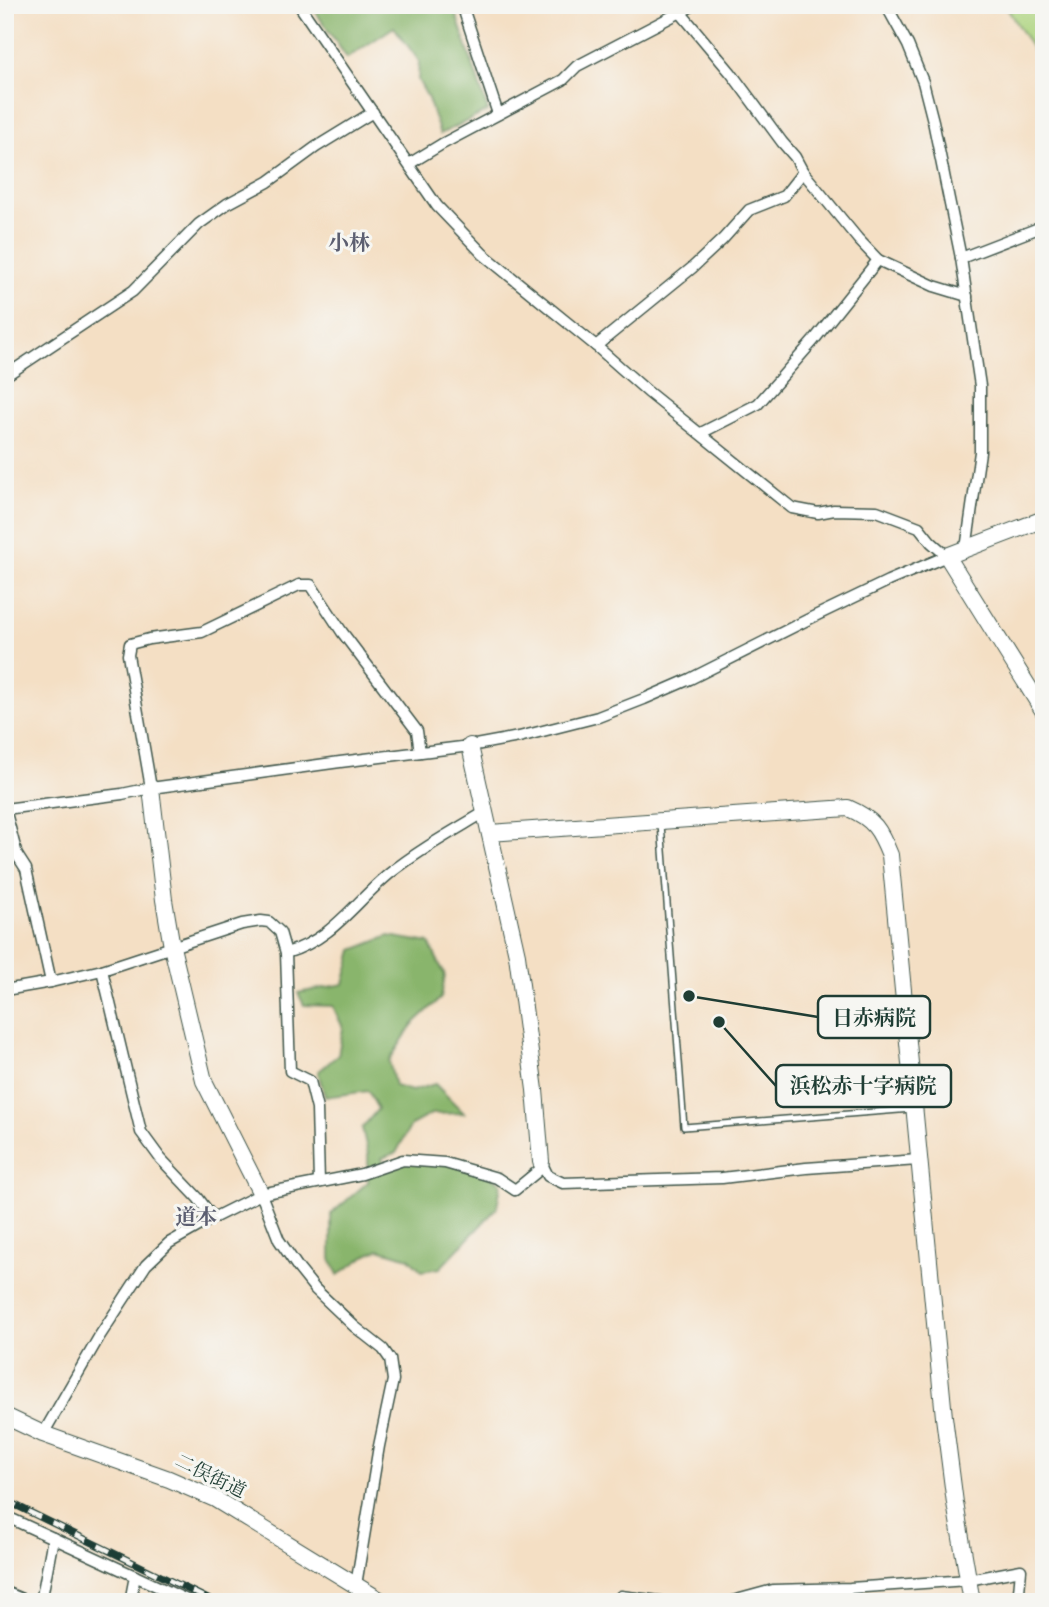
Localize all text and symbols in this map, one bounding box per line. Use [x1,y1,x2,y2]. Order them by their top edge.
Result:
district label: 小林 [328,231,370,258]
callout: 日赤病院 [818,996,930,1038]
text: 日赤病院 [832,1006,916,1033]
callout: 浜松赤十字病院 [776,1065,951,1107]
text: 浜松赤十字病院 [790,1074,937,1101]
district label: 道本 [175,1205,217,1232]
street label: 二俣街道 [171,1450,249,1504]

